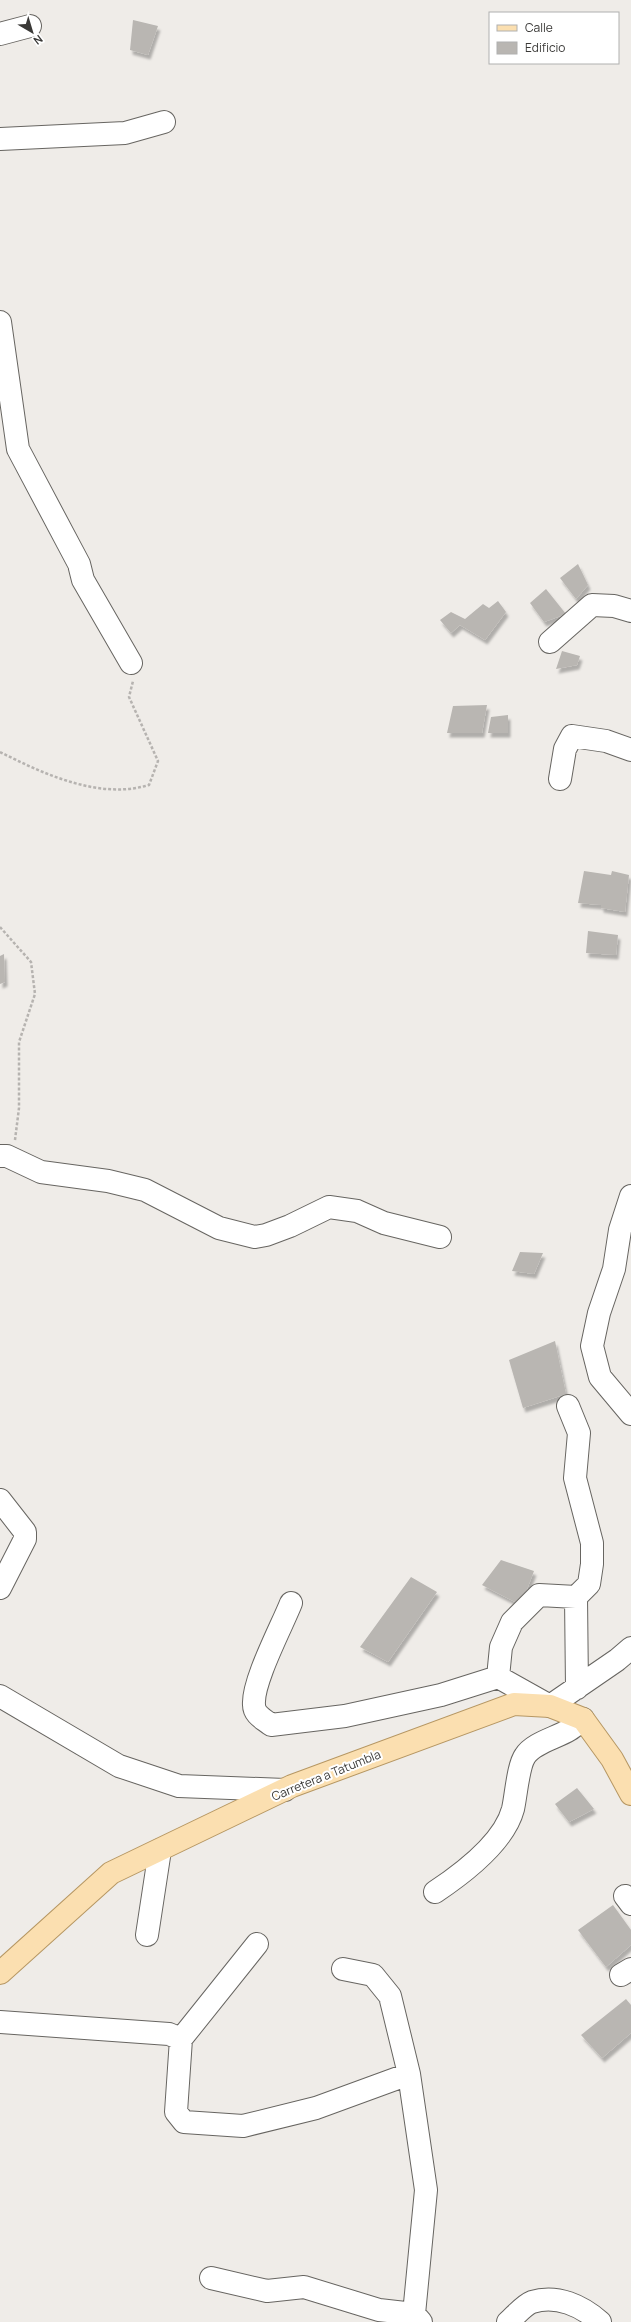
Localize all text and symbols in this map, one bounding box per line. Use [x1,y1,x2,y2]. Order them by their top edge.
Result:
north arrow [12,12,52,52]
legend [489,12,619,64]
text: Calle [525,19,553,36]
text: N [31,32,46,49]
text: Edificio [525,39,565,56]
street label: Carretera a Tatumbla [269,1745,383,1805]

